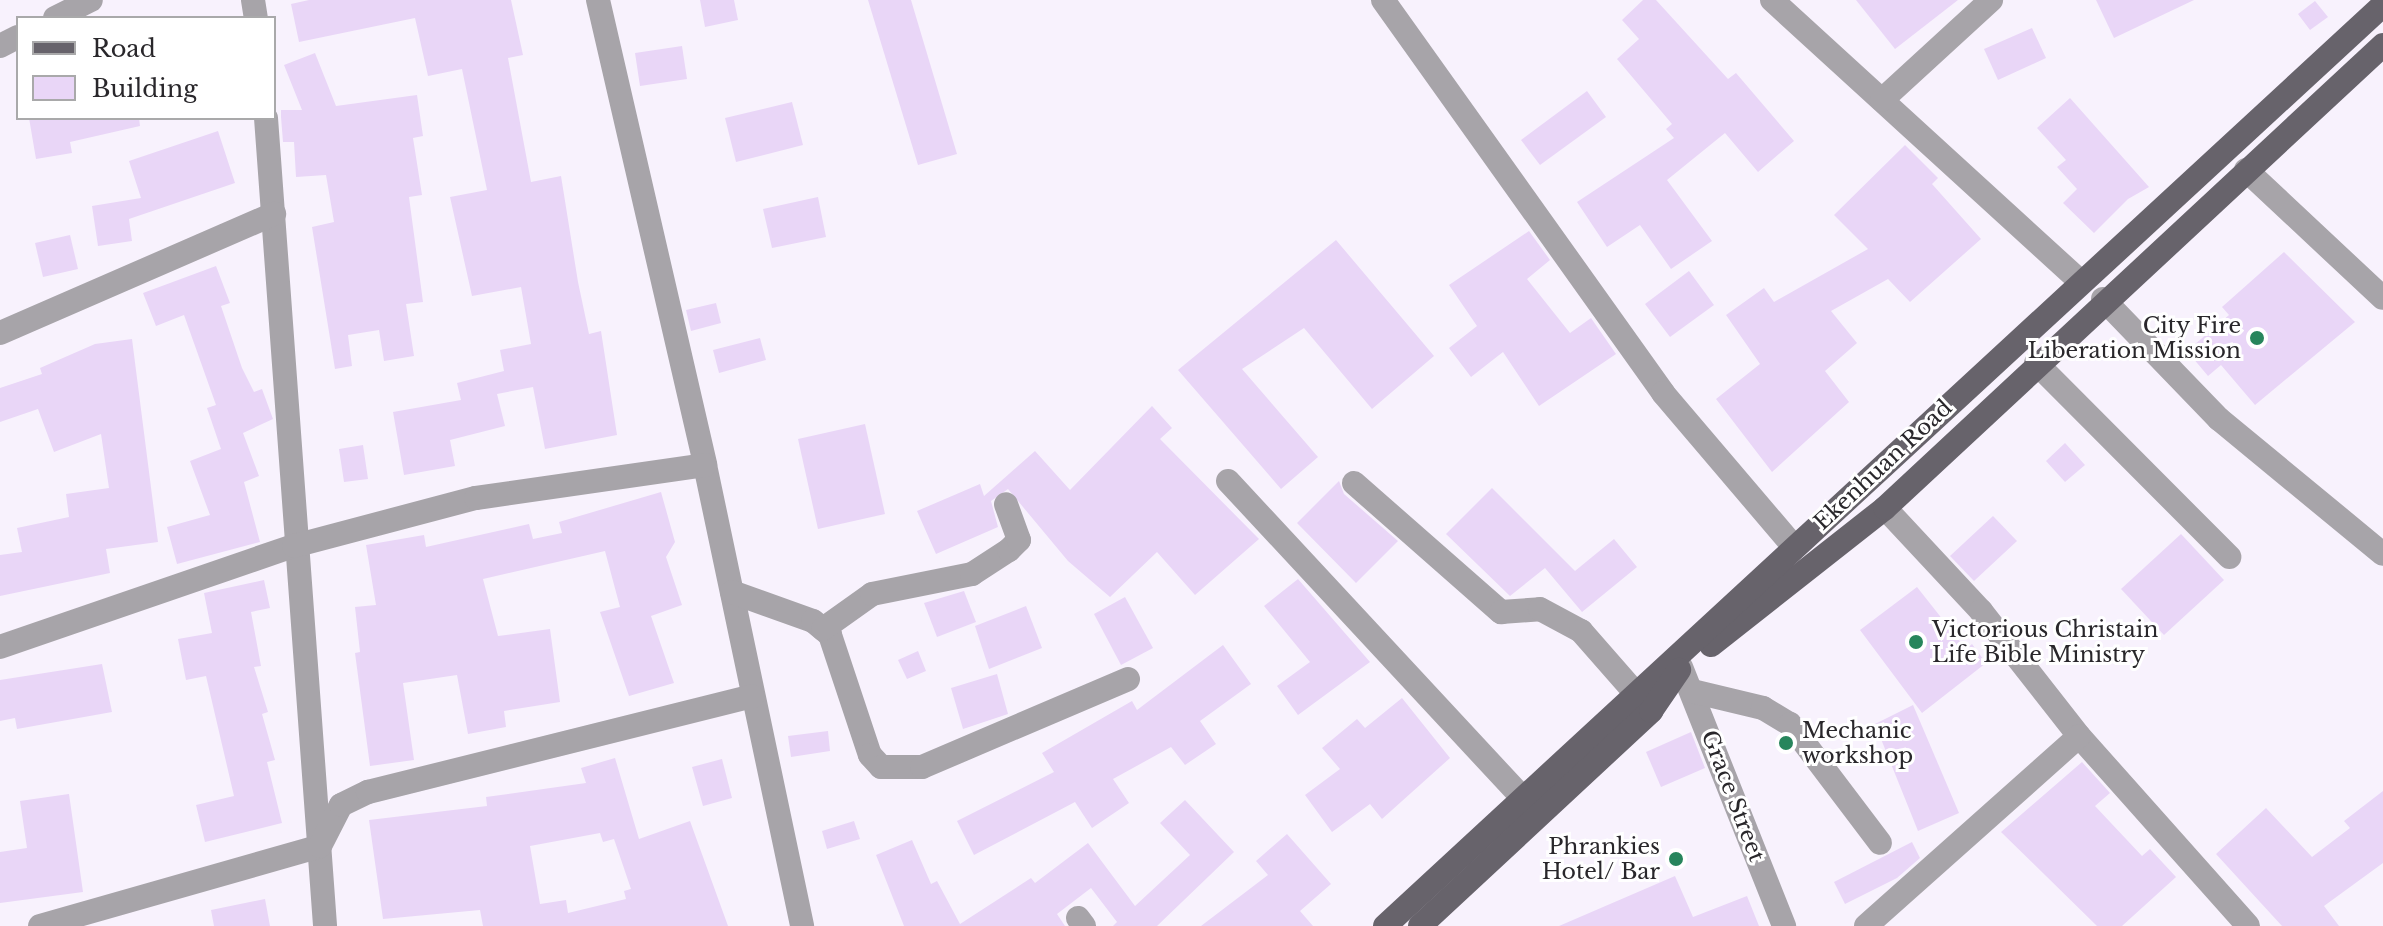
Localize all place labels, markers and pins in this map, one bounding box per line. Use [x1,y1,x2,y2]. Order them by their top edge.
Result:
place label: City Fire Liberation Mission [2028,312,2241,364]
marker: City Fire Liberation Mission [2248,329,2266,347]
place label: Victorious Christain Life Bible Ministry [1932,616,2158,668]
marker: Victorious Christain Life Bible Ministry [1907,633,1925,651]
place label: Mechanic workshop [1802,717,1913,768]
marker: Mechanic workshop [1777,734,1795,752]
place label: Phrankies Hotel/ Bar [1542,833,1660,884]
marker: Phrankies Hotel/ Bar [1667,850,1685,868]

